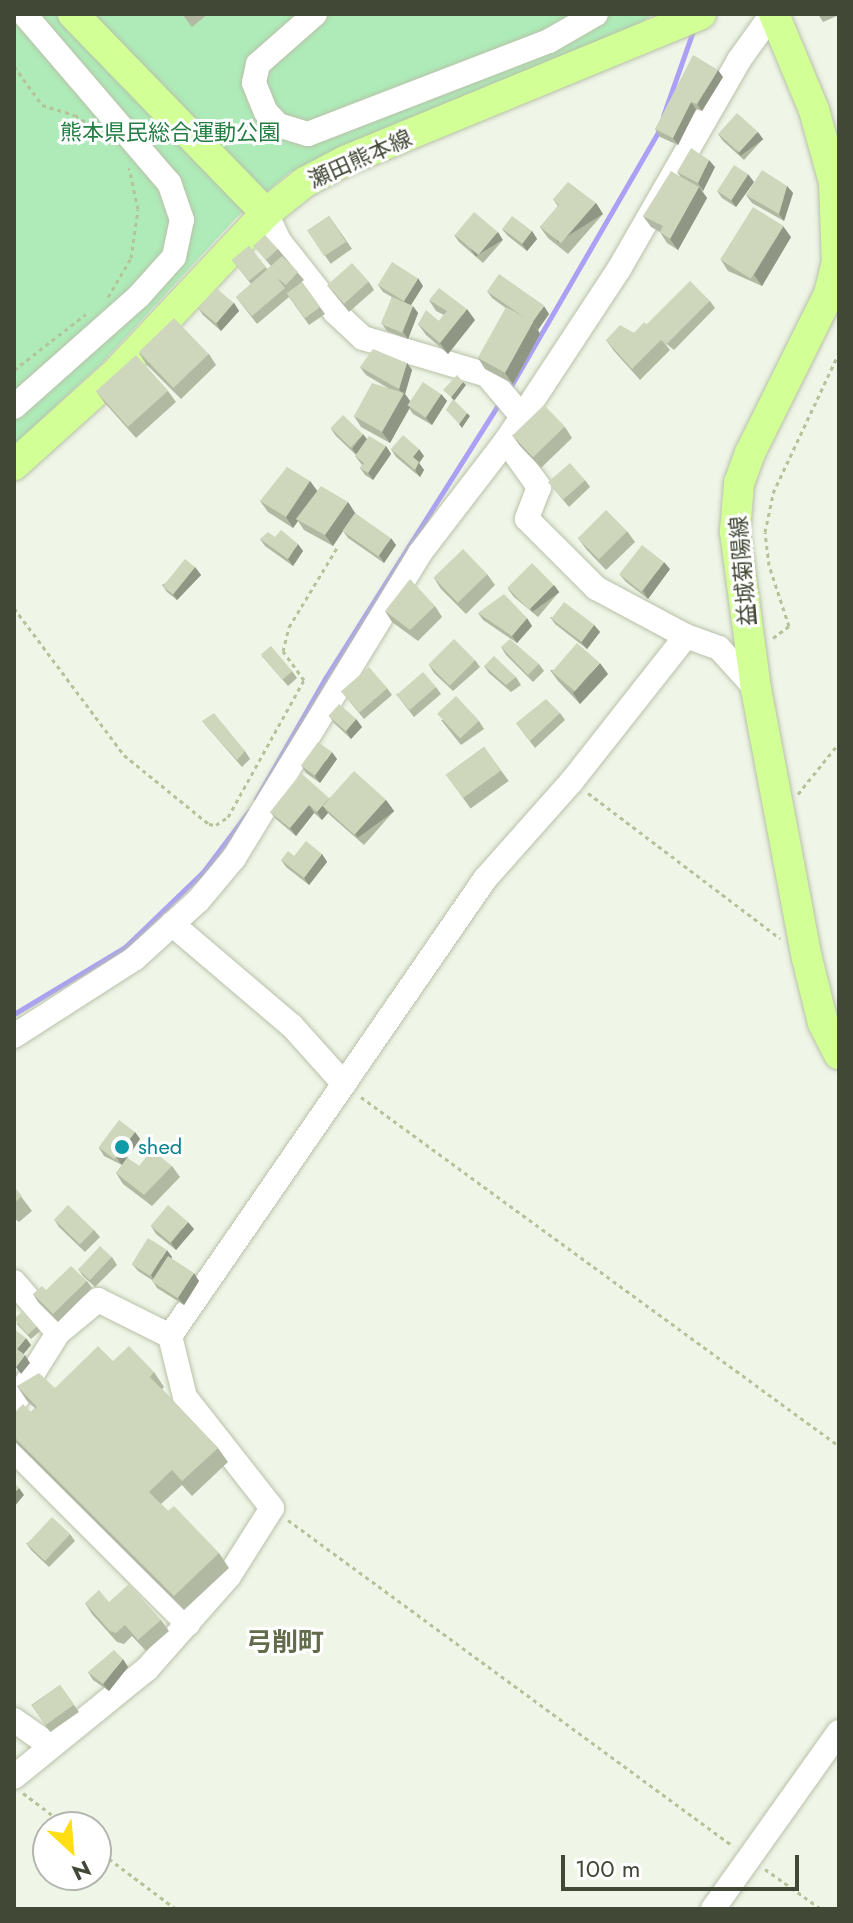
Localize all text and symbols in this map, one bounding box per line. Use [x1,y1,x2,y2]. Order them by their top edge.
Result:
park label: 熊本県民総合運動公園 [60,120,280,146]
street label: 瀬田熊本線 [304,125,416,193]
street label: 益城菊陽線 [725,515,761,627]
place label: shed [138,1134,182,1160]
marker: shed [113,1138,131,1156]
district label: 弓削町 [246,1627,324,1659]
north arrow [32,1811,112,1891]
scale bar [565,1839,803,1889]
text: 100 m [575,1851,641,1886]
text: N [67,1853,97,1889]

